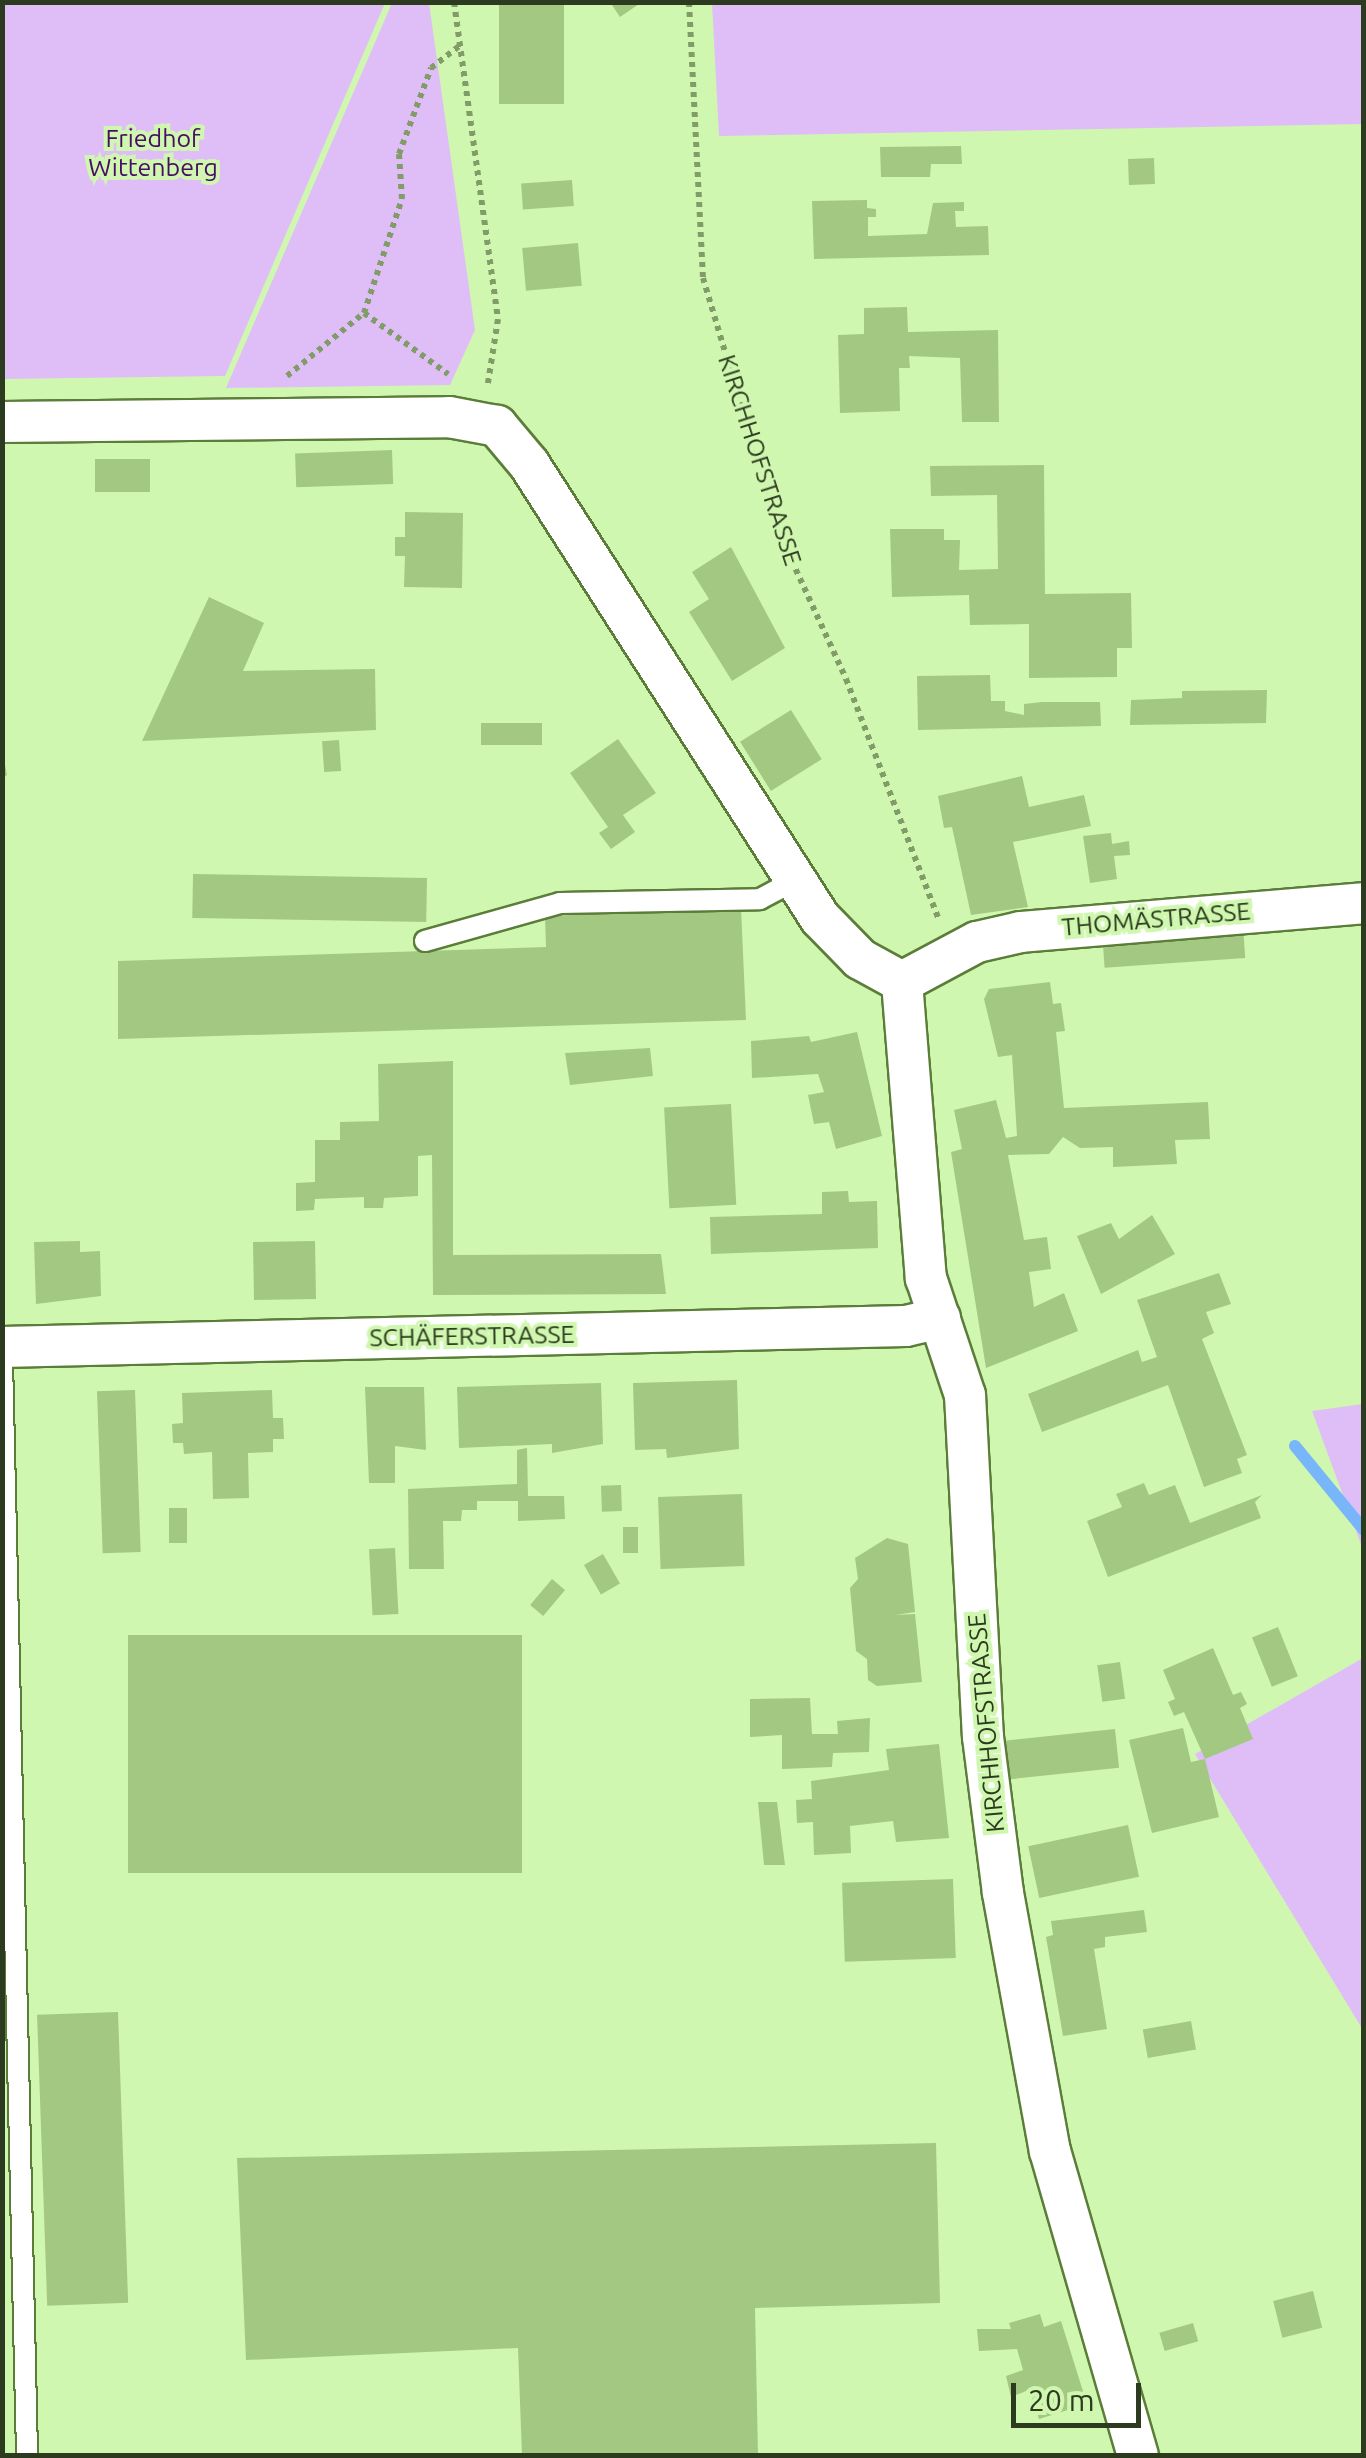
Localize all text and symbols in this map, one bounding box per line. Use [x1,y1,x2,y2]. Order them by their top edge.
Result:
park label: Friedhof Wittenberg [88,124,218,183]
street label: KIRCHHOFSTRASSE [712,351,808,569]
street label: THOMÄSTRASSE [1060,896,1252,942]
street label: SCHÄFERSTRASSE [369,1319,575,1353]
street label: KIRCHHOFSTRASSE [961,1612,1011,1834]
scale bar [1016,2363,1146,2425]
text: 20 m [1028,2383,1095,2417]

